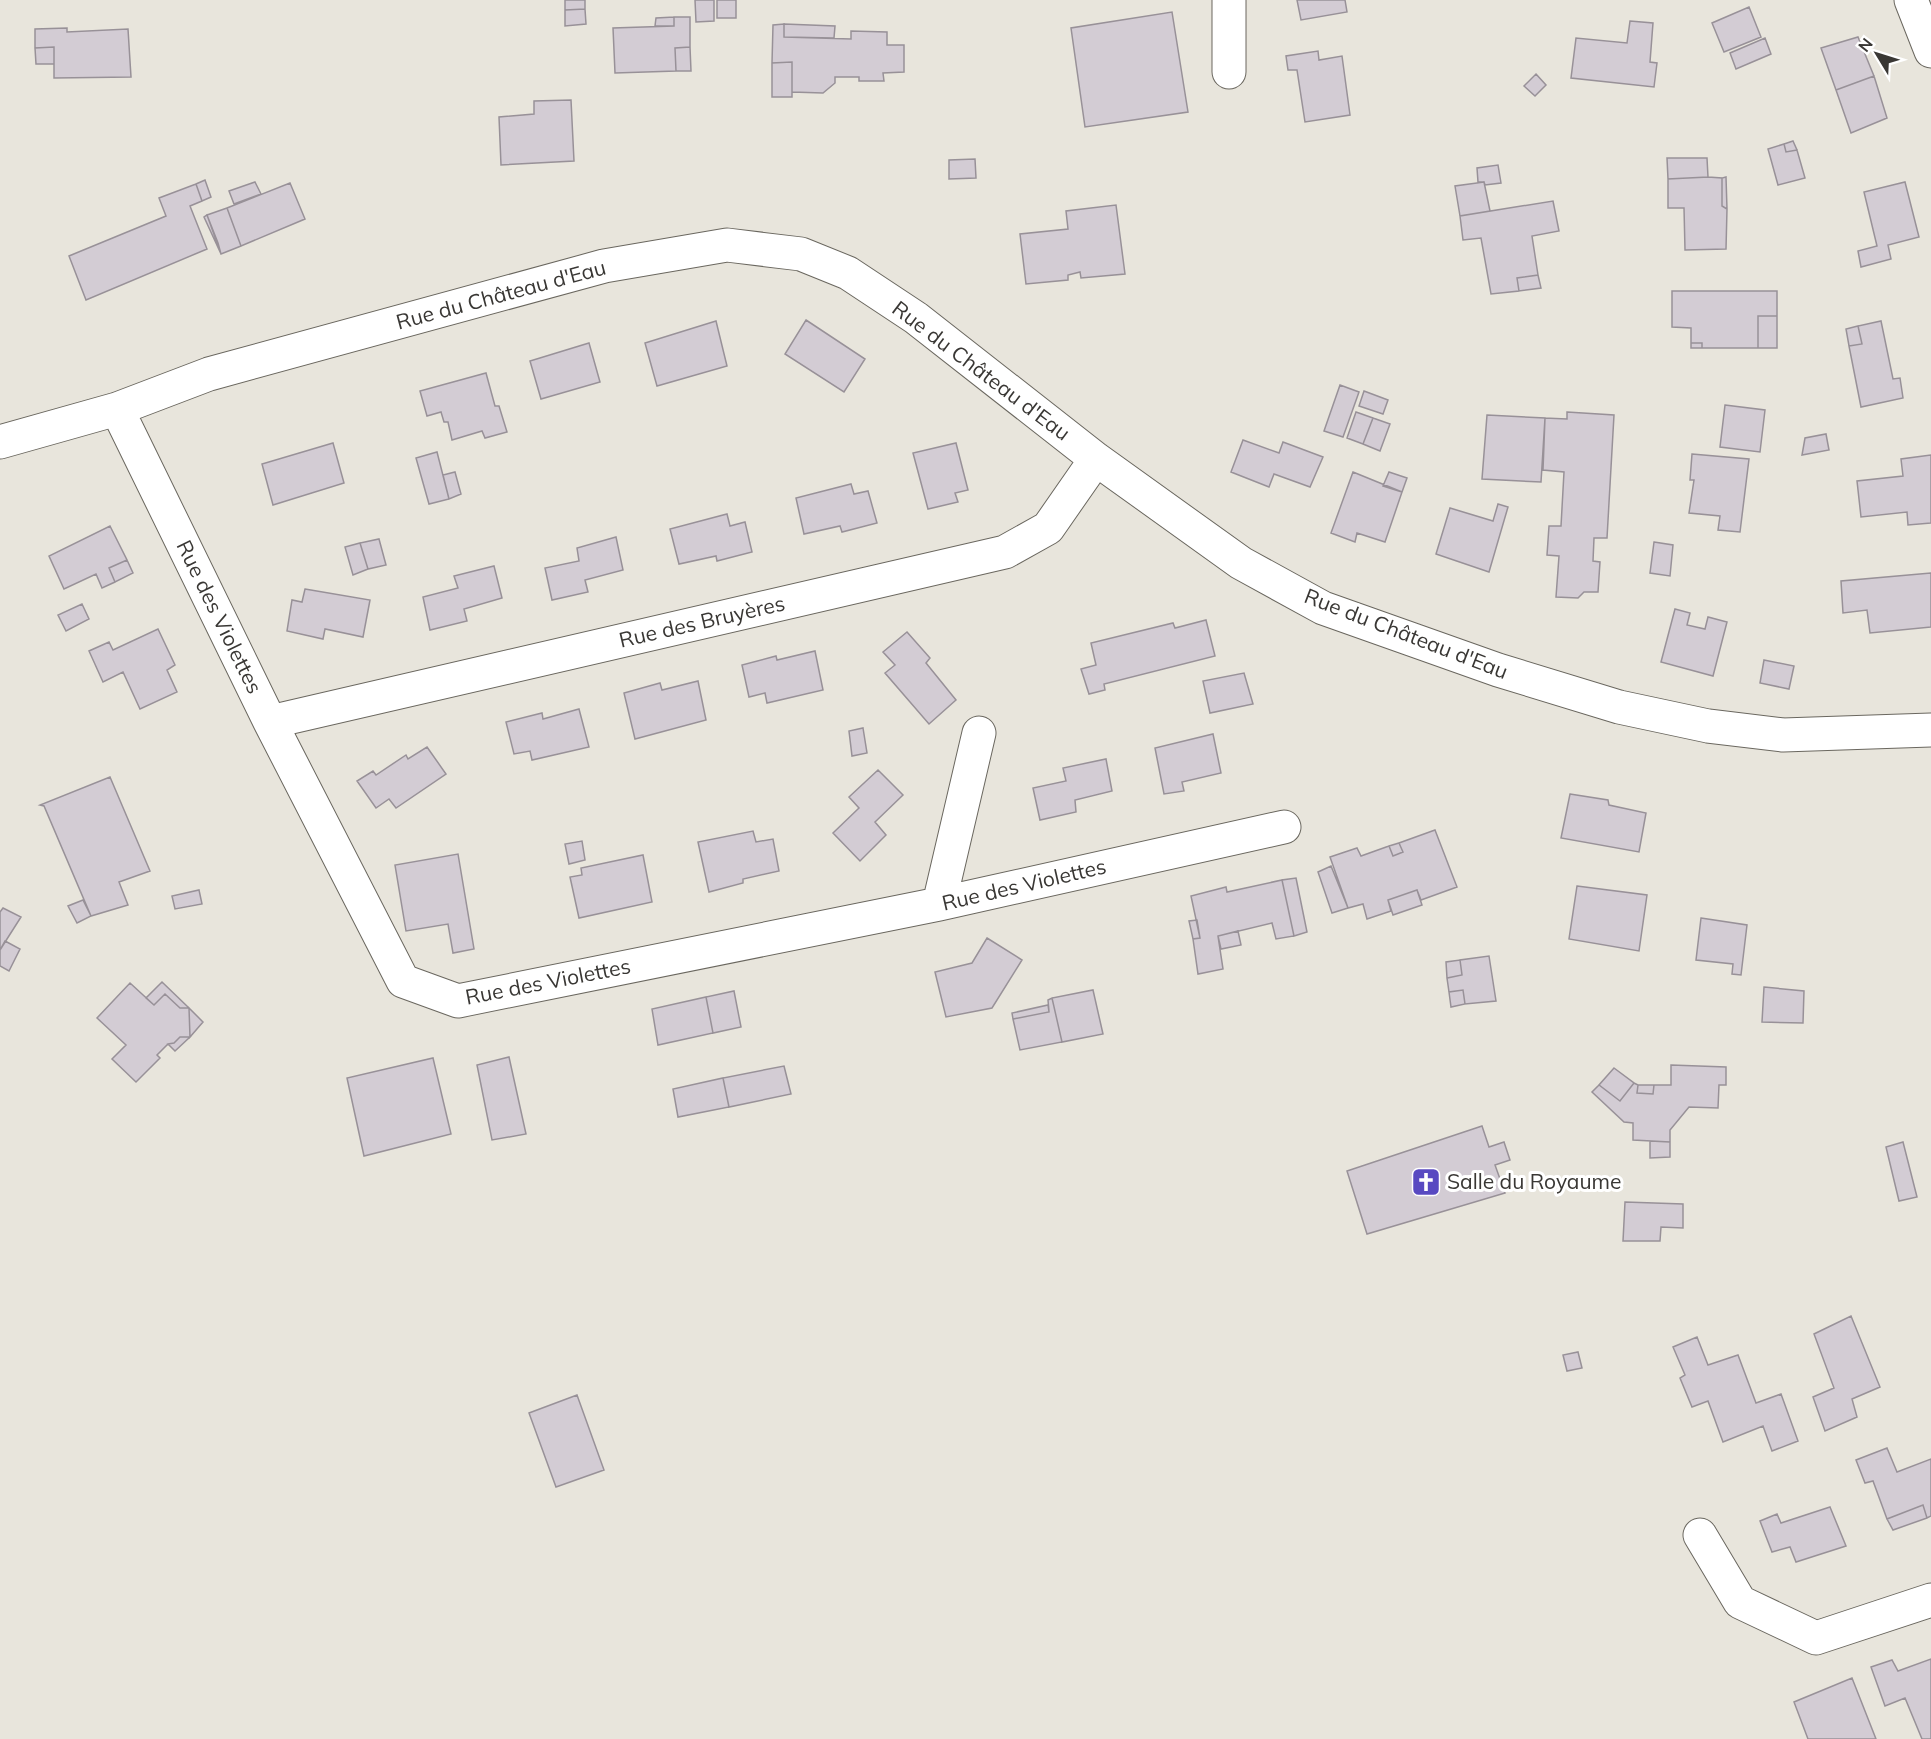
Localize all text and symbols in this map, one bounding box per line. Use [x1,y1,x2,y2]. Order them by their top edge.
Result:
north arrow [1847,24,1907,84]
text: N [1854,34,1877,56]
street label: Rue du Château d'Eau [393,254,608,335]
street label: Rue du Château d'Eau [888,295,1076,446]
street label: Rue des Violettes [171,535,268,698]
street label: Rue du Château d'Eau [1301,582,1512,684]
street label: Rue des Bruyères [616,589,787,653]
street label: Rue des Violettes [939,852,1108,916]
street label: Rue des Violettes [463,952,633,1010]
church icon: Salle du Royaume [1410,1166,1442,1198]
place label: Salle du Royaume [1447,1168,1621,1194]

